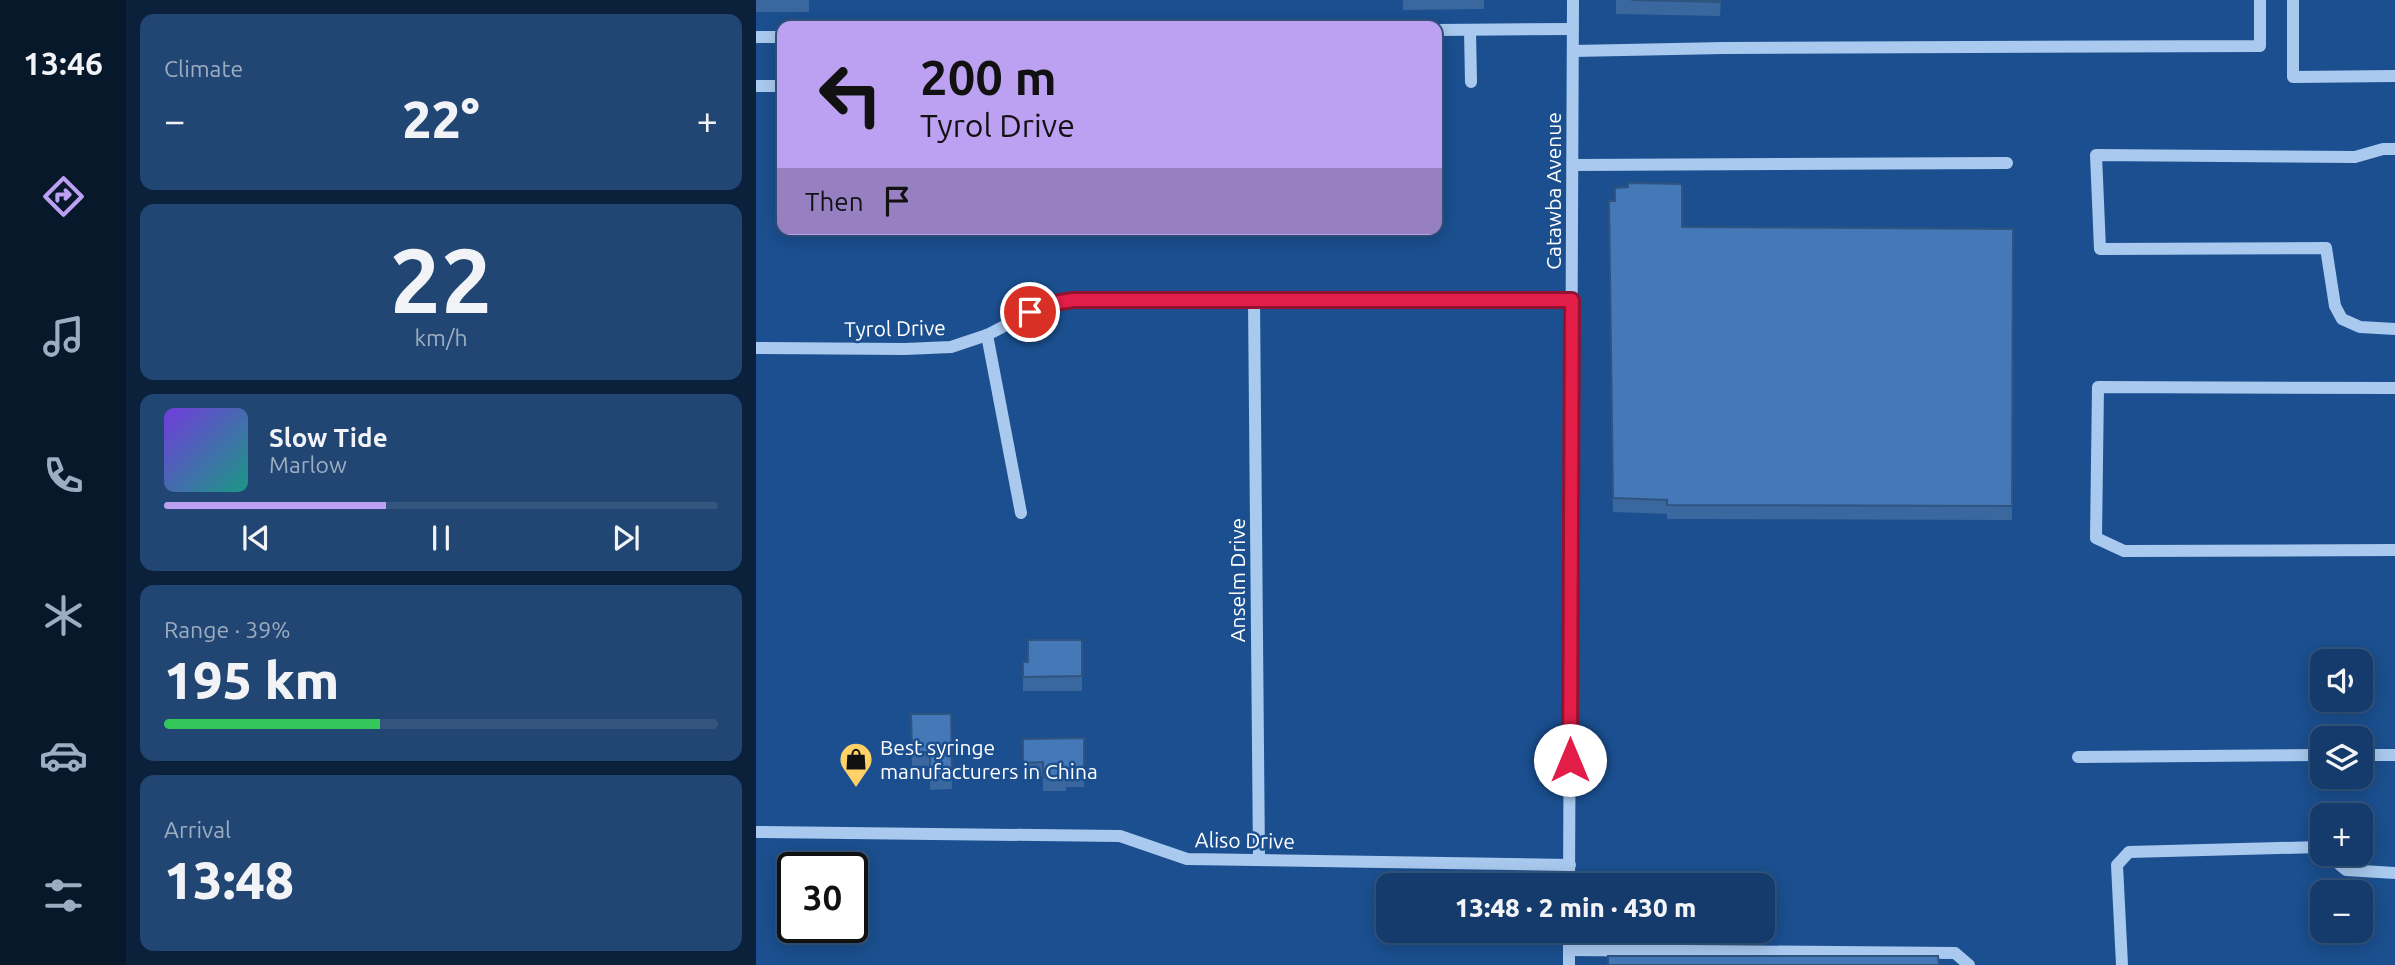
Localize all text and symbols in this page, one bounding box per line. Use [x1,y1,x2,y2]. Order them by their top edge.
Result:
text: 13:46 [23,45,103,81]
icon: left [805,49,896,140]
text: 200 m [920,49,1057,104]
text: Climate [164,56,243,81]
text: 22° [402,90,480,148]
text: − [164,99,185,141]
text: + [697,99,718,141]
text: Tyrol Drive [920,107,1075,143]
street label: Catawba Avenue [1541,112,1565,270]
icon: directions [39,172,88,221]
icon: arrive [878,182,916,220]
text: Then [805,187,864,216]
text: 22 [390,228,492,330]
pin [1000,282,1060,342]
icon: arrive [1011,293,1049,331]
icon: music [39,312,88,361]
street label: Tyrol Drive [844,315,946,341]
text: km/h [414,325,468,350]
text: Slow Tide [269,423,388,452]
icon: phone [39,451,88,500]
text: Marlow [269,452,347,477]
street label: Anselm Drive [1225,518,1249,642]
icon: previous [237,519,275,557]
icon: pause [422,519,460,557]
icon: next [607,519,645,557]
icon: climate [39,591,88,640]
text: Range · 39% [164,617,291,642]
map controls [2310,649,2373,943]
button: sound [2310,649,2373,712]
text: 195 km [164,651,339,709]
position arrow [1533,723,1607,797]
button: layers [2310,726,2373,789]
icon: car [39,731,88,780]
place label: Best syringe manufacturers in China [880,735,1098,783]
shop icon: Best syringe manufacturers in China [837,740,875,789]
button: + [2310,803,2373,866]
text: Arrival [164,817,231,842]
street label: Aliso Drive [1195,827,1295,853]
text: 13:48 [164,851,294,909]
speed limit sign: 30 [777,852,868,943]
icon: filters [39,871,88,920]
button: − [2310,880,2373,943]
text: 13:48 · 2 min · 430 m [1455,893,1696,922]

